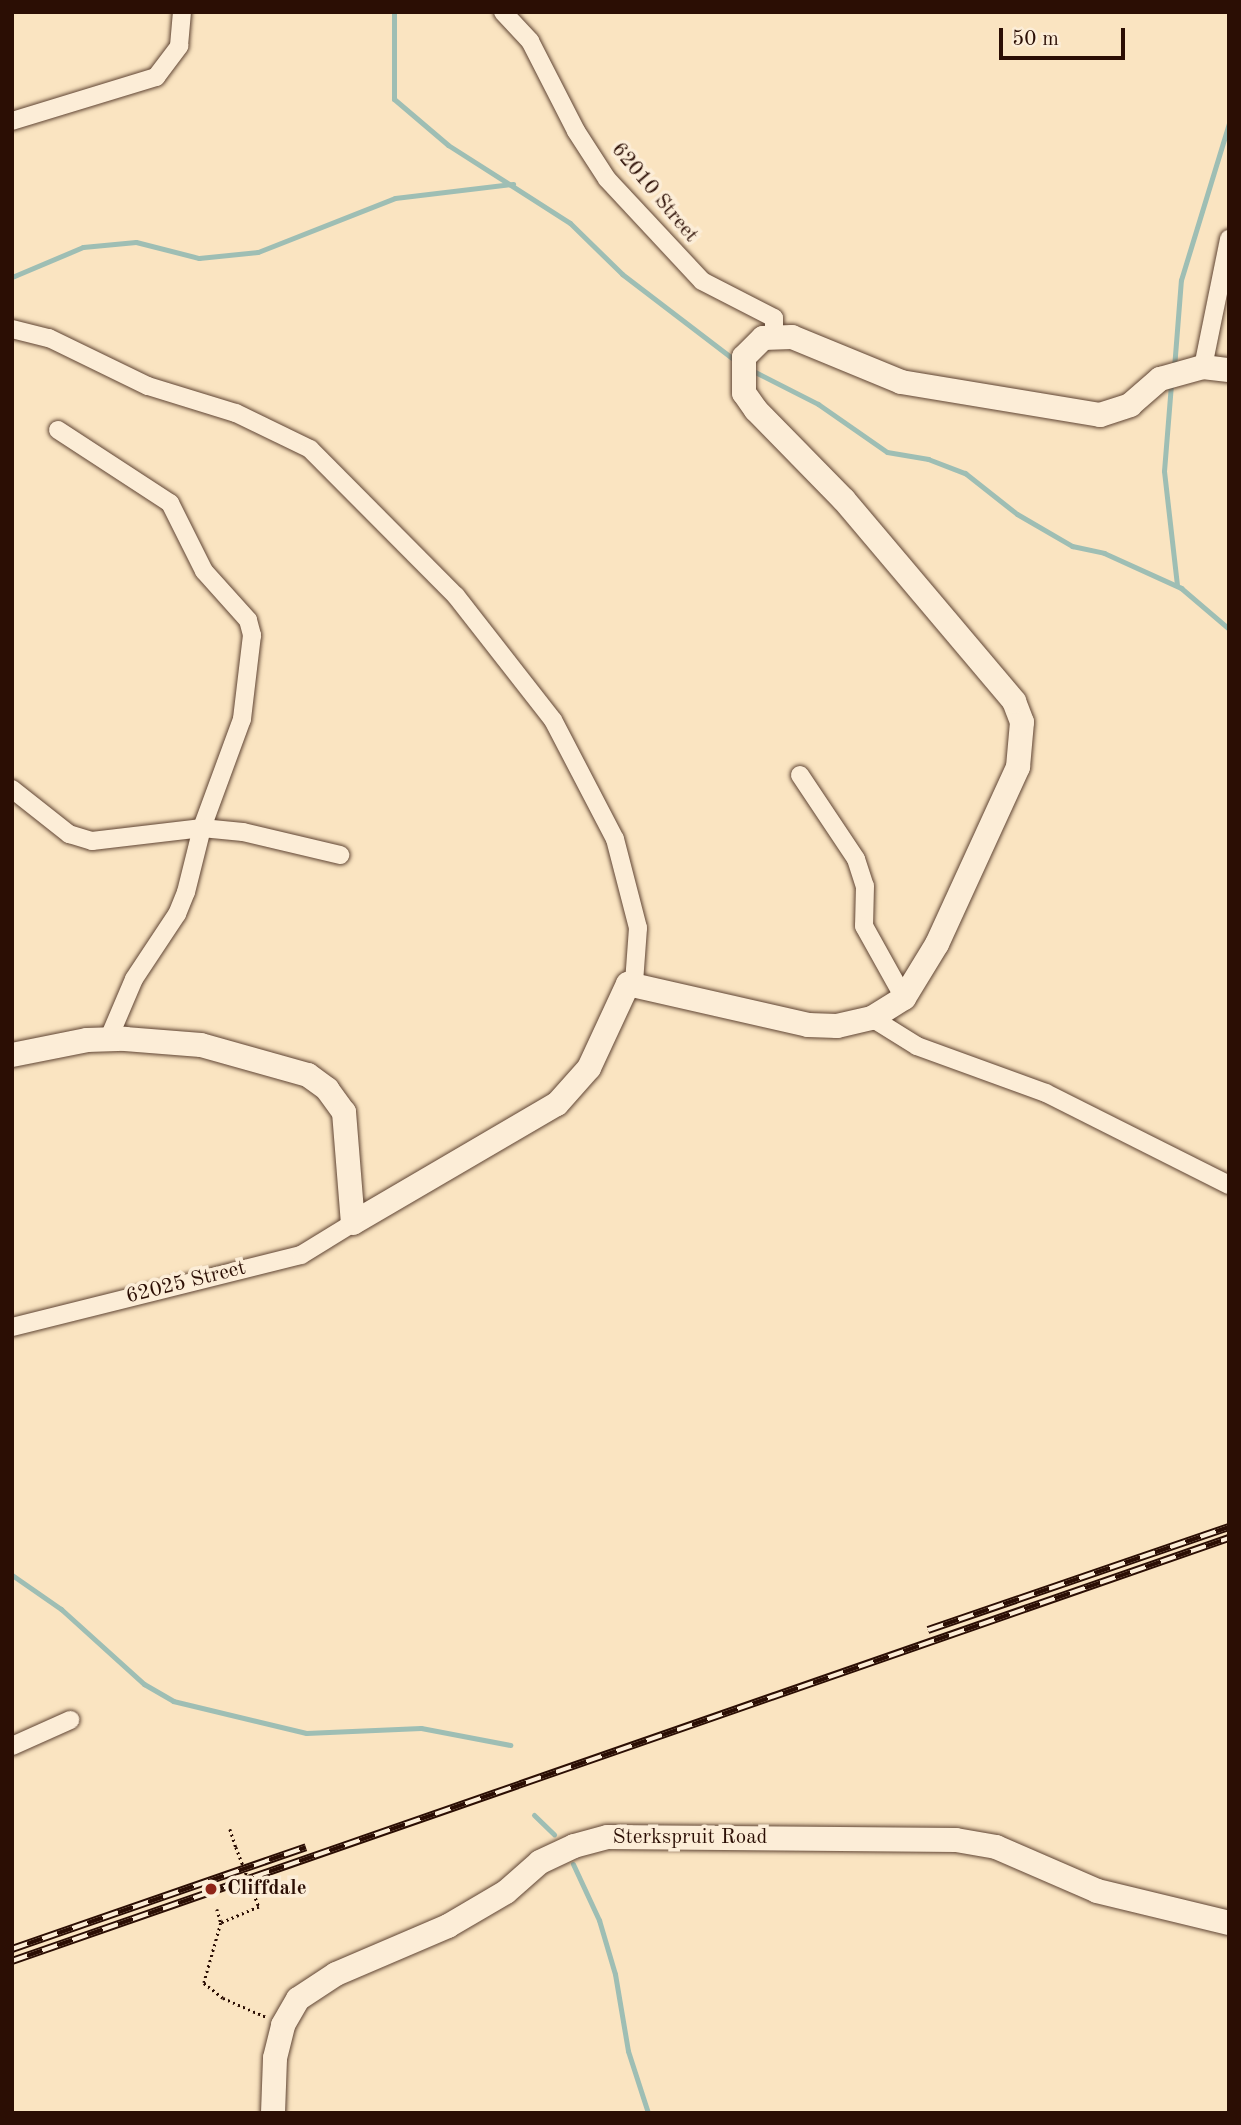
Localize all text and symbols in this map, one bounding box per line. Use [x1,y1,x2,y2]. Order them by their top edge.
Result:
scale bar [1003,14,1129,58]
text: 50 m [1012,29,1059,50]
street label: 62010 Street [605,138,703,248]
street label: 62025 Street [124,1256,248,1310]
street label: Sterkspruit Road [612,1825,768,1851]
place label: Cliffdale [227,1876,307,1902]
marker: Cliffdale [201,1879,221,1899]

